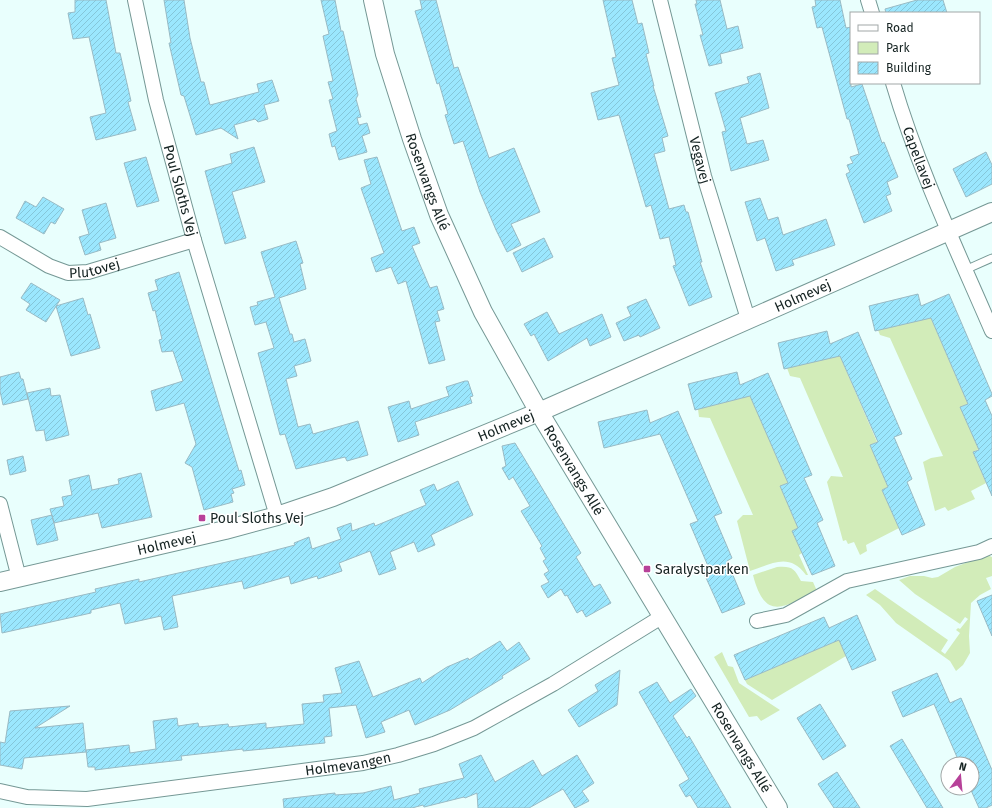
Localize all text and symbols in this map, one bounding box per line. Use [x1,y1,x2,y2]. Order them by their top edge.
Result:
legend [850,12,980,84]
text: Road [886,21,914,35]
text: Park [886,41,910,55]
text: Building [886,61,932,75]
street label: Capellavej [899,124,938,191]
street label: Rosenvangs Allé [402,131,453,233]
street label: Vegavej [685,135,714,186]
street label: Poul Sloths Vej [160,143,201,238]
street label: Plutovej [69,255,122,282]
street label: Holmevej [772,276,834,316]
street label: Holmevej [475,407,537,445]
street label: Rosenvangs Allé [540,422,607,519]
place label: Poul Sloths Vej [210,510,304,527]
marker: Poul Sloths Vej [197,513,207,523]
street label: Holmevej [136,529,198,559]
place label: Saralystparken [655,561,749,578]
marker: Saralystparken [642,564,652,574]
street label: Rosenvangs Allé [707,699,775,796]
street label: Holmevangen [304,749,393,779]
north arrow [940,756,980,796]
text: N [957,760,968,774]

